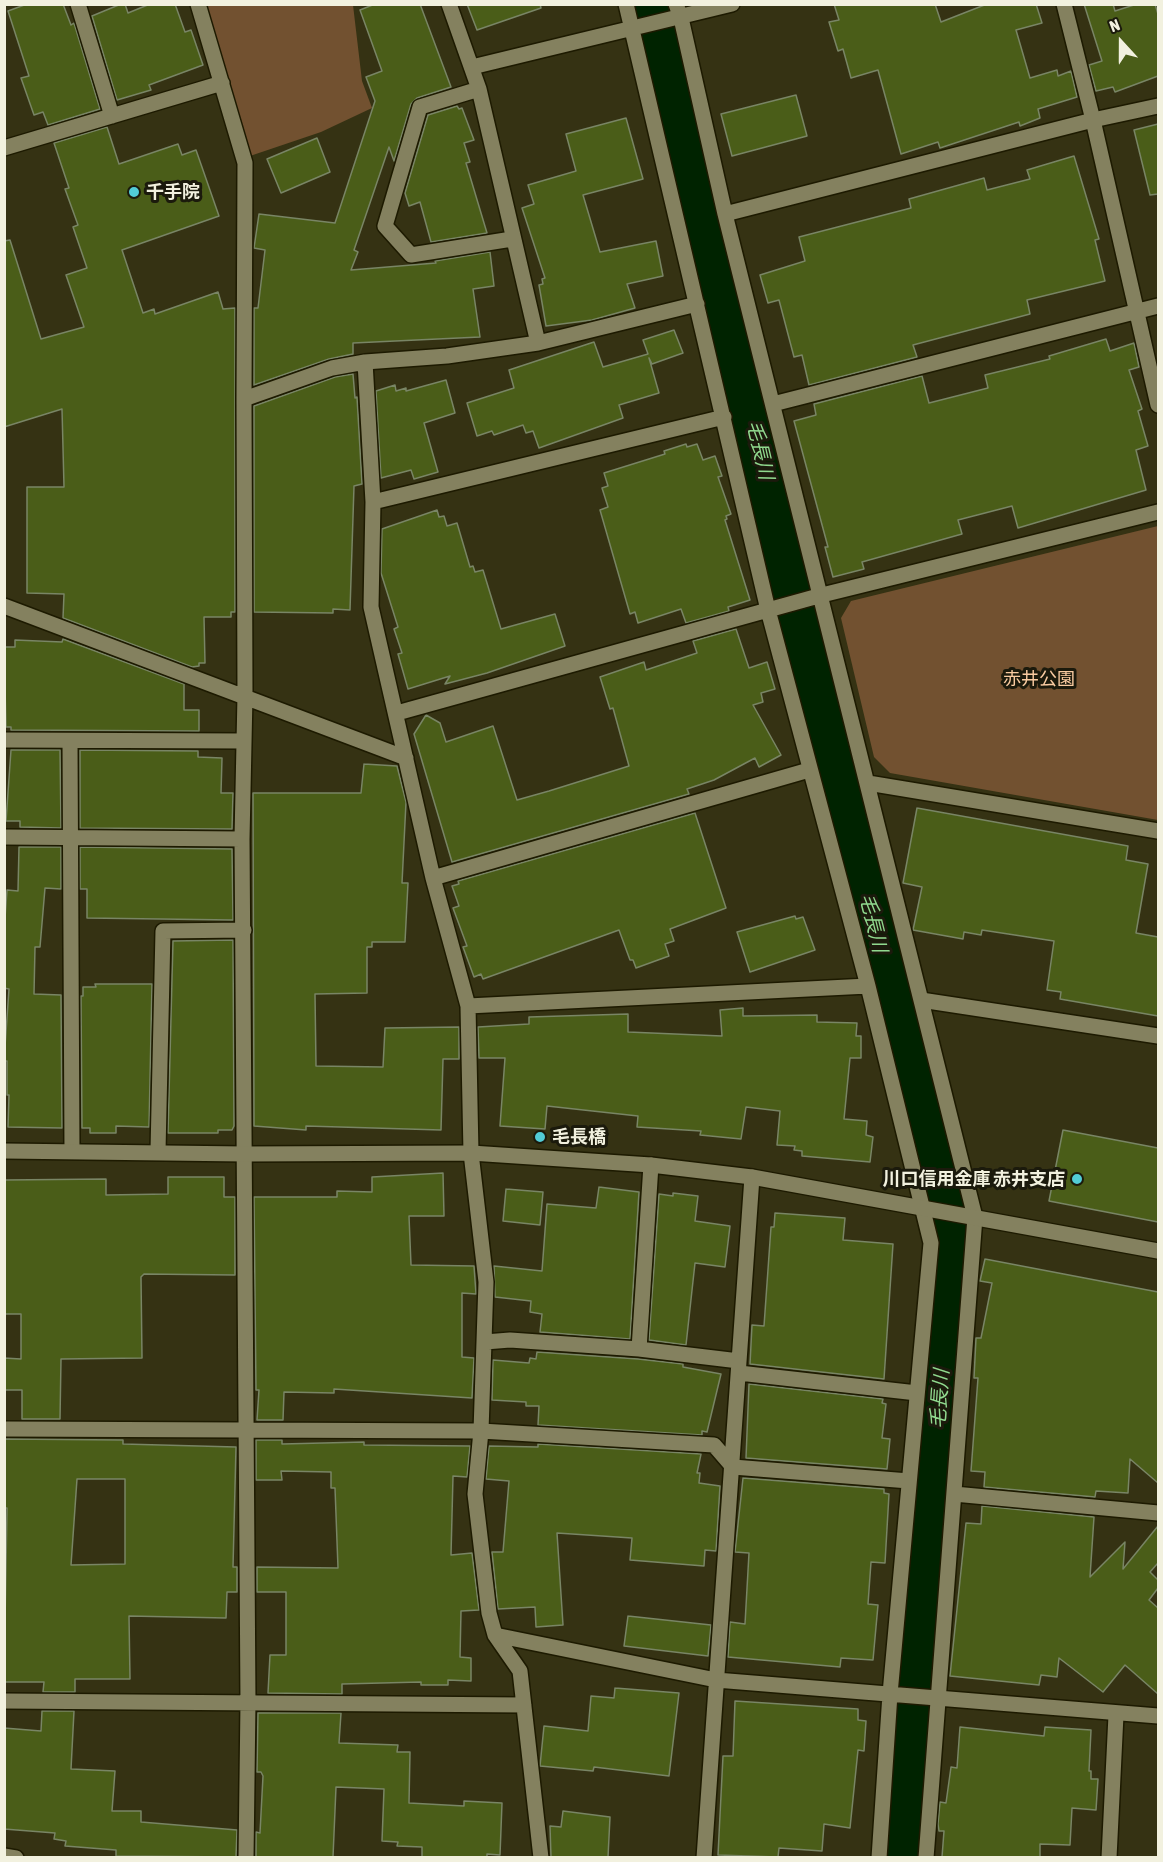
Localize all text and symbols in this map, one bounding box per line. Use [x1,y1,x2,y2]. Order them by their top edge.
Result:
north arrow [1091,12,1151,72]
text: N [1107,15,1122,35]
place label: 千手院 [146,181,200,203]
marker: 千手院 [127,185,141,199]
water label: 毛長川 [742,418,778,482]
park label: 赤井公園 [1003,668,1075,690]
water label: 毛長川 [854,891,892,955]
place label: 毛長橋 [552,1126,606,1148]
marker: 毛長橋 [533,1130,547,1144]
place label: 川口信用金庫 赤井支店 [883,1168,1065,1190]
marker: 川口信用金庫 赤井支店 [1070,1172,1084,1186]
water label: 毛長川 [926,1368,954,1430]

